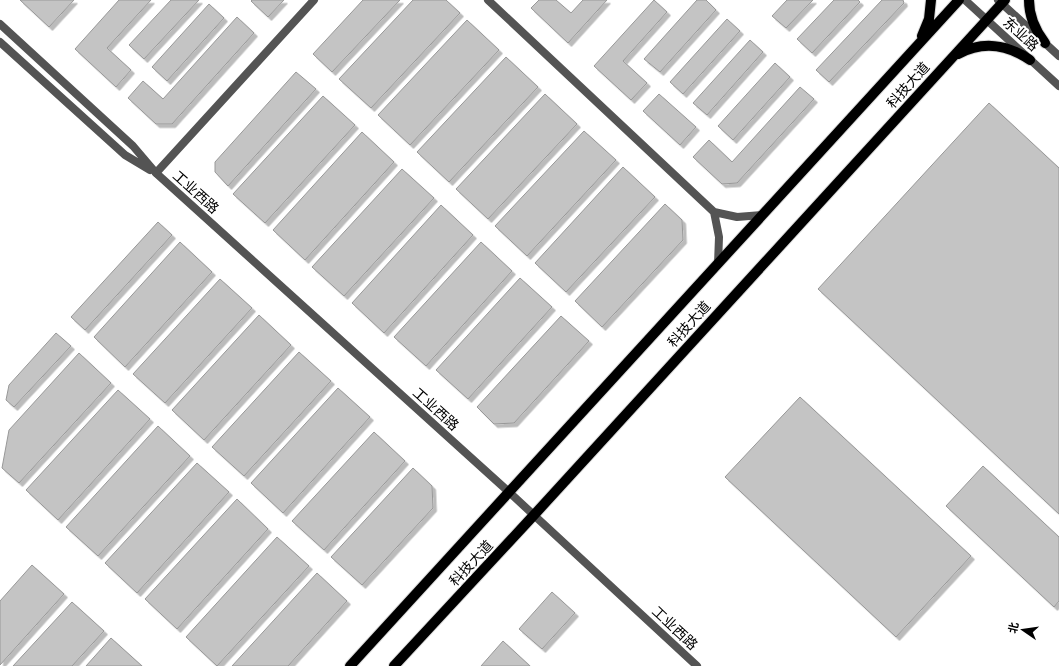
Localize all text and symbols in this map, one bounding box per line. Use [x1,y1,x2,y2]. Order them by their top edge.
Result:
street label: 东业路 [999,13,1043,55]
street label: 科技大道 [883,58,933,112]
street label: 工业西路 [169,167,223,217]
street label: 科技大道 [664,297,714,351]
street label: 工业西路 [409,384,463,434]
street label: 科技大道 [445,536,497,590]
street label: 工业西路 [648,602,702,654]
north arrow [1003,610,1043,650]
text: 北 [1005,621,1021,635]

